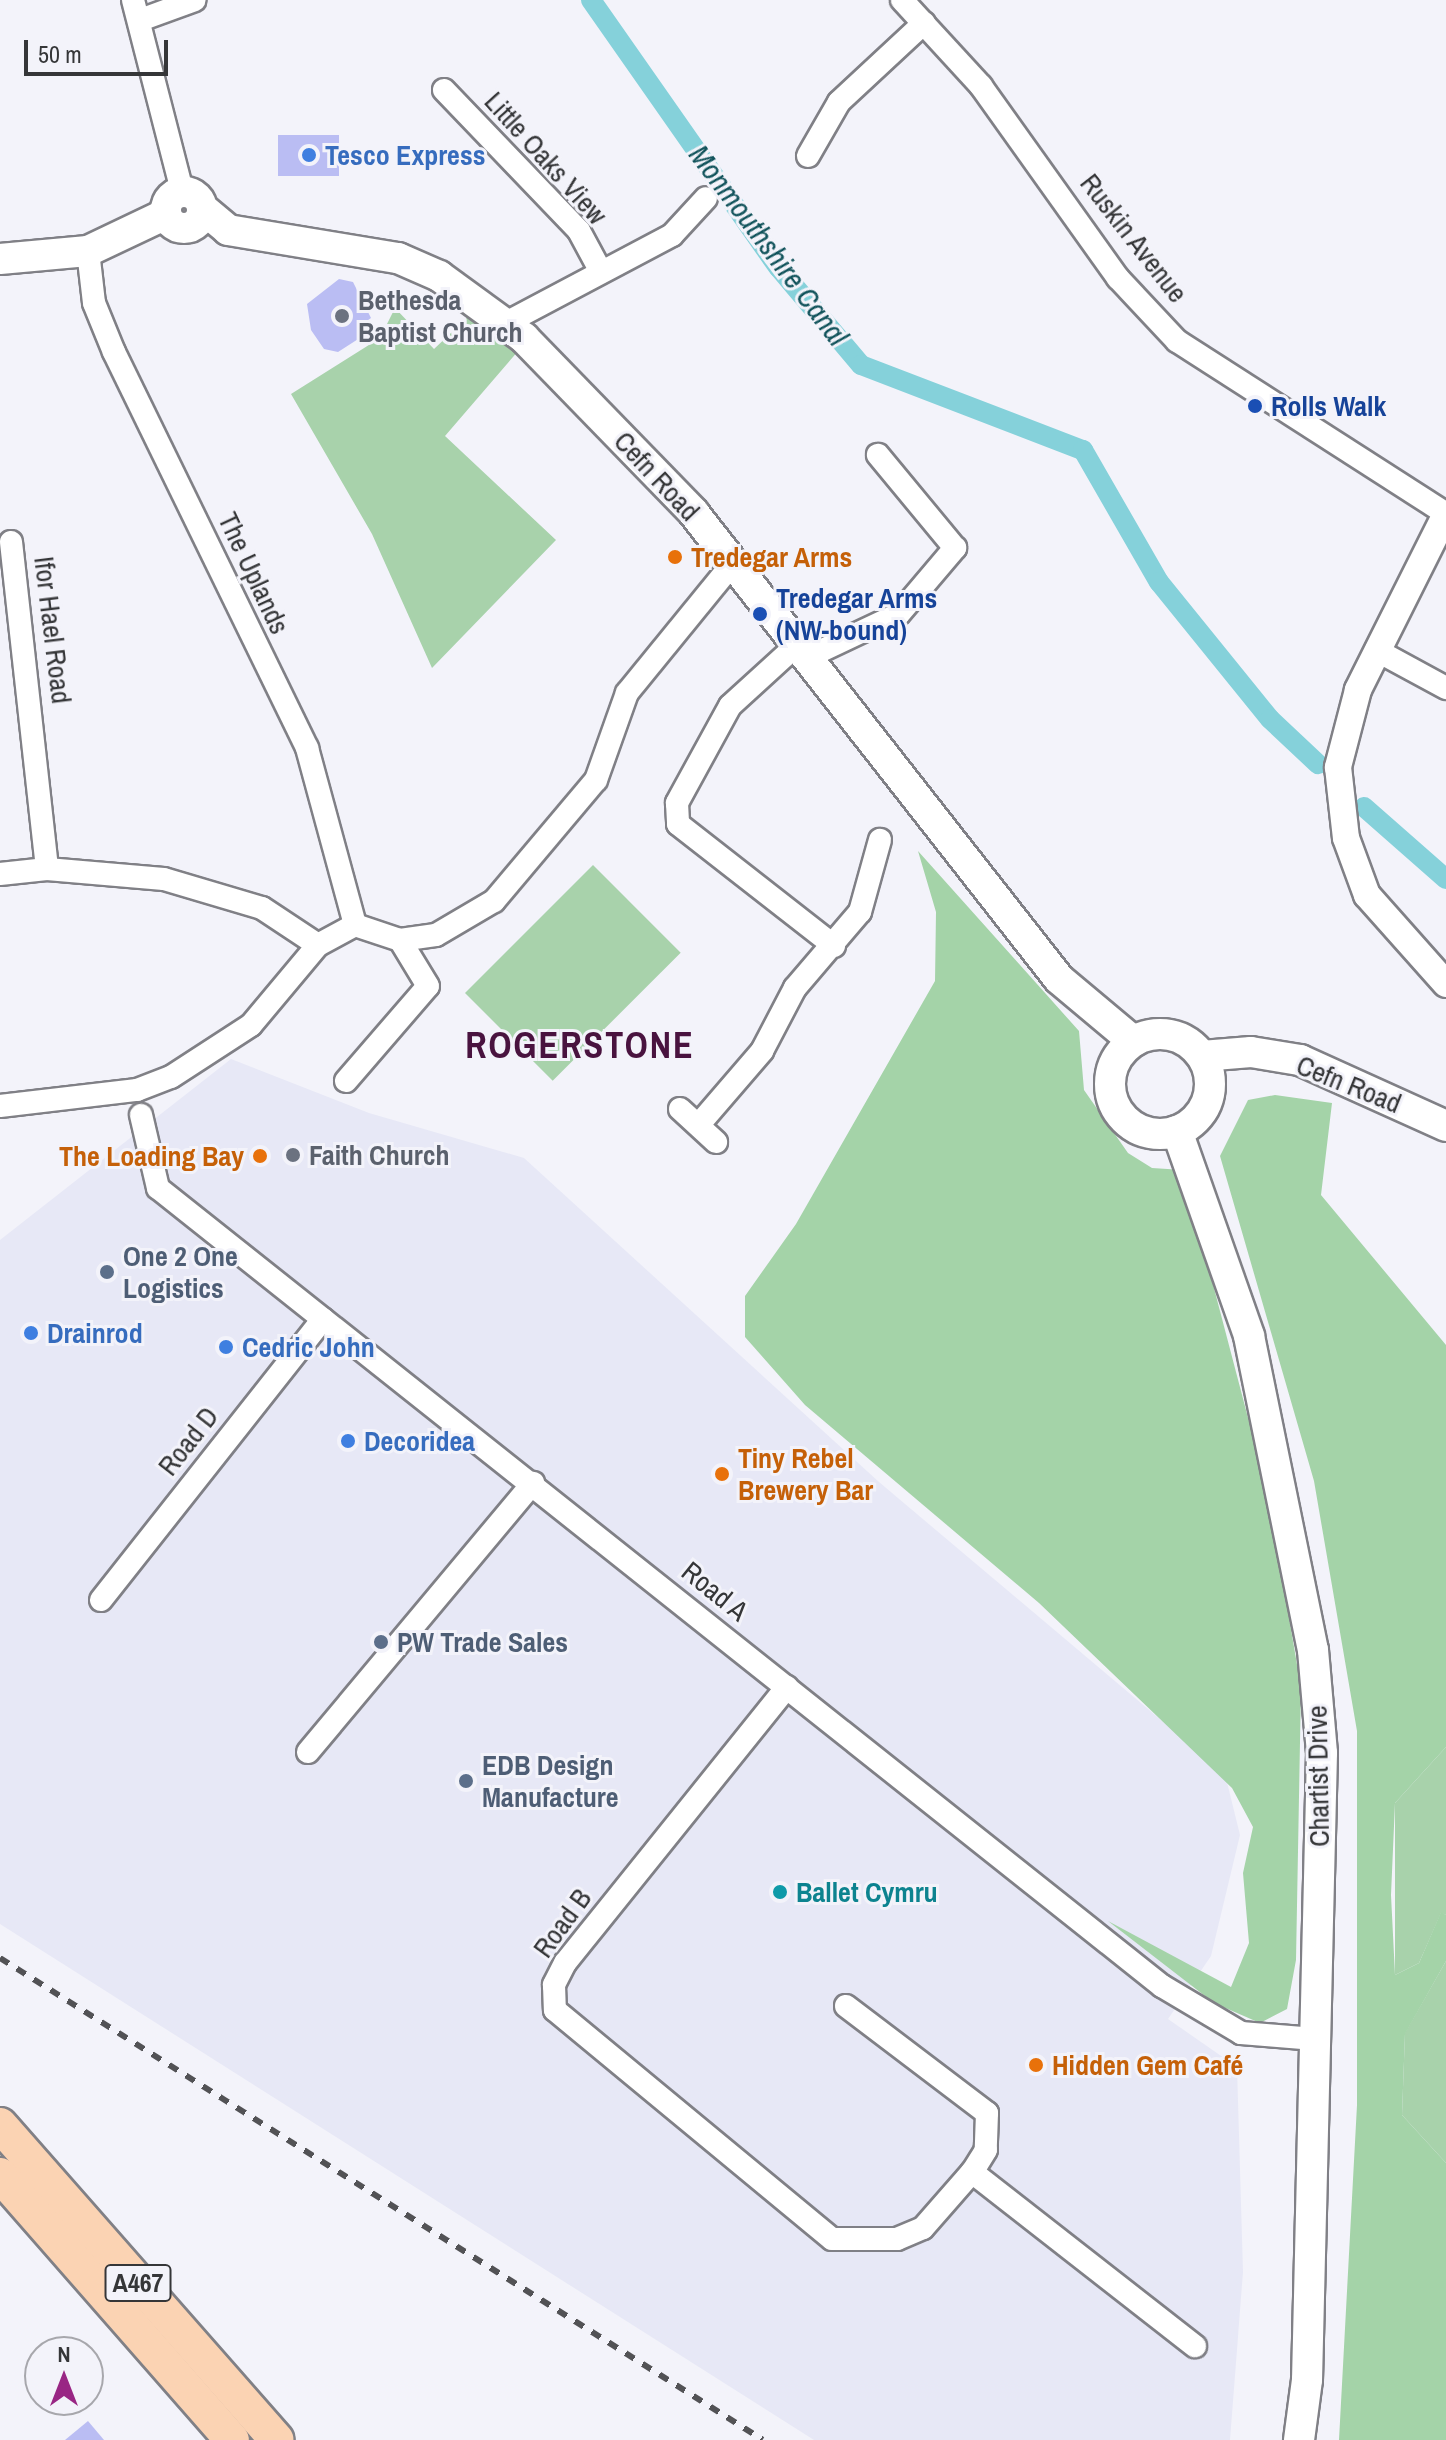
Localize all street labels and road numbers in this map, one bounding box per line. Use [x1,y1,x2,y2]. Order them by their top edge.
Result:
street label: Little Oaks View [478,85,614,231]
street label: Ruskin Avenue [1073,166,1195,310]
street label: Cefn Road [607,424,707,528]
street label: The Uplands [211,507,297,639]
street label: Ifor Hael Road [27,554,79,706]
street label: Cefn Road [1292,1048,1406,1120]
street label: Road D [151,1400,225,1482]
street label: Road A [675,1554,755,1628]
street label: Chartist Drive [1300,1705,1336,1847]
street label: Road B [526,1882,598,1964]
road number: A467 [104,2261,172,2305]

